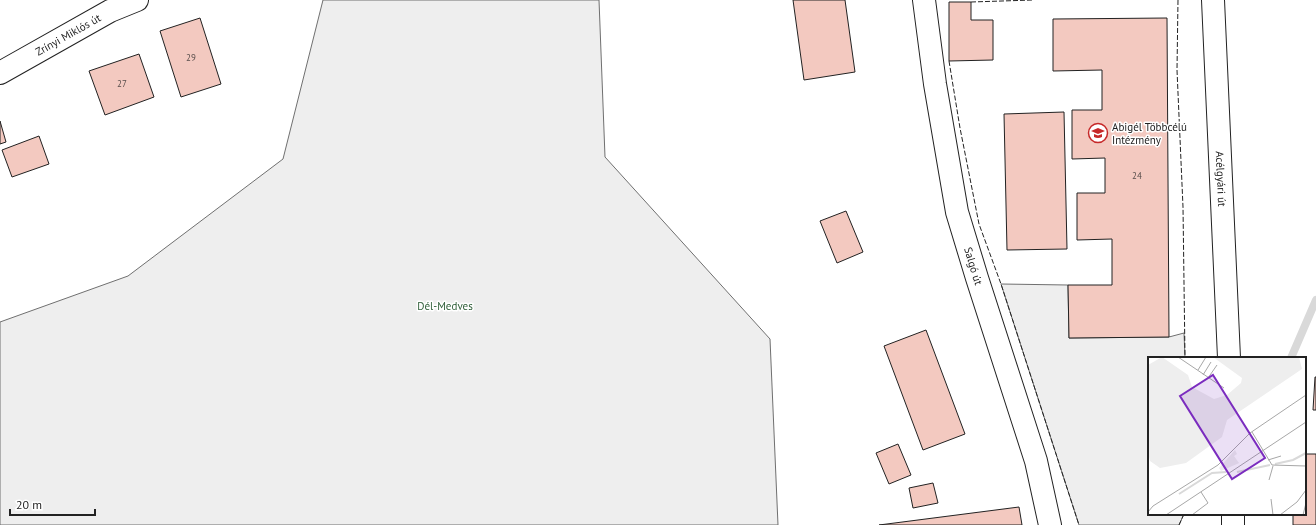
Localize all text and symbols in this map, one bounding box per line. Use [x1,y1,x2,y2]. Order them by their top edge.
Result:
street label: Zrínyi Miklós út [33,11,103,59]
house number: 29 [186,52,196,63]
house number: 27 [117,78,127,89]
place label: Abigél Többcélú Intézmény [1112,120,1187,147]
school or university icon: Abigél Többcélú Intézmény [1087,122,1109,144]
street label: Acélgyári út [1213,151,1229,207]
house number: 24 [1132,170,1142,181]
street label: Salgó út [961,245,986,287]
park label: Dél-Medves [417,299,473,313]
inset map [1148,357,1306,515]
scale bar [10,491,95,517]
text: 20 m [16,497,42,512]

